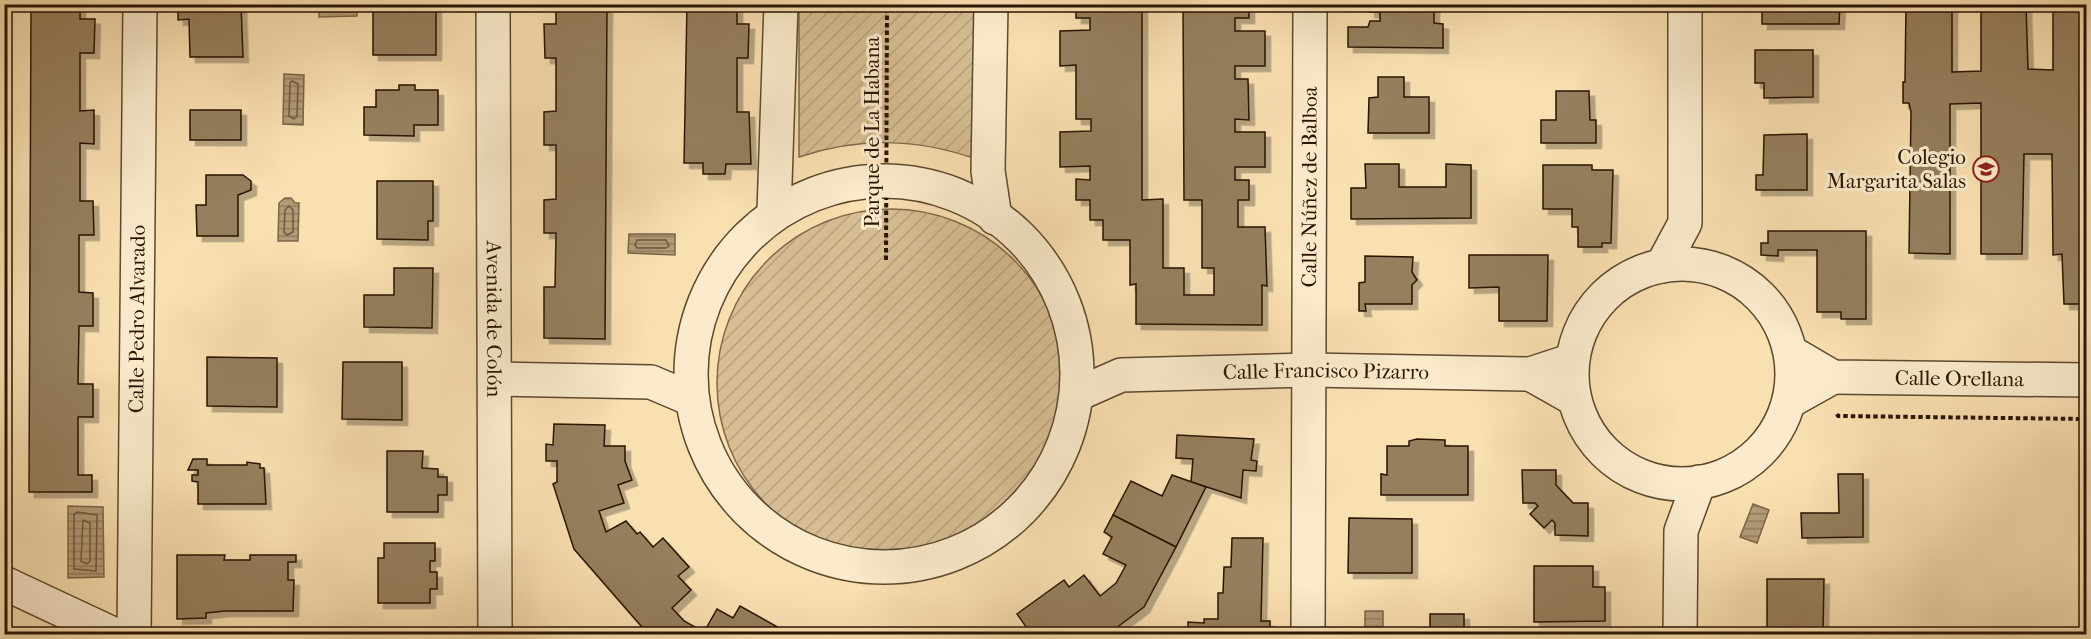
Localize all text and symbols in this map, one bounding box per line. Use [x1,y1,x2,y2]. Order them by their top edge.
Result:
street label: Parque de La Habana [860,36,884,227]
street label: Calle Núñez de Balboa [1297,86,1322,287]
place label: Colegio Margarita Salas [1827,145,1966,193]
school or university icon: Colegio Margarita Salas [1971,154,2001,184]
street label: Calle Pedro Alvarado [124,225,150,413]
street label: Avenida de Colón [482,239,506,398]
street label: Calle Francisco Pizarro [1223,358,1429,384]
street label: Calle Orellana [1895,366,2025,391]

